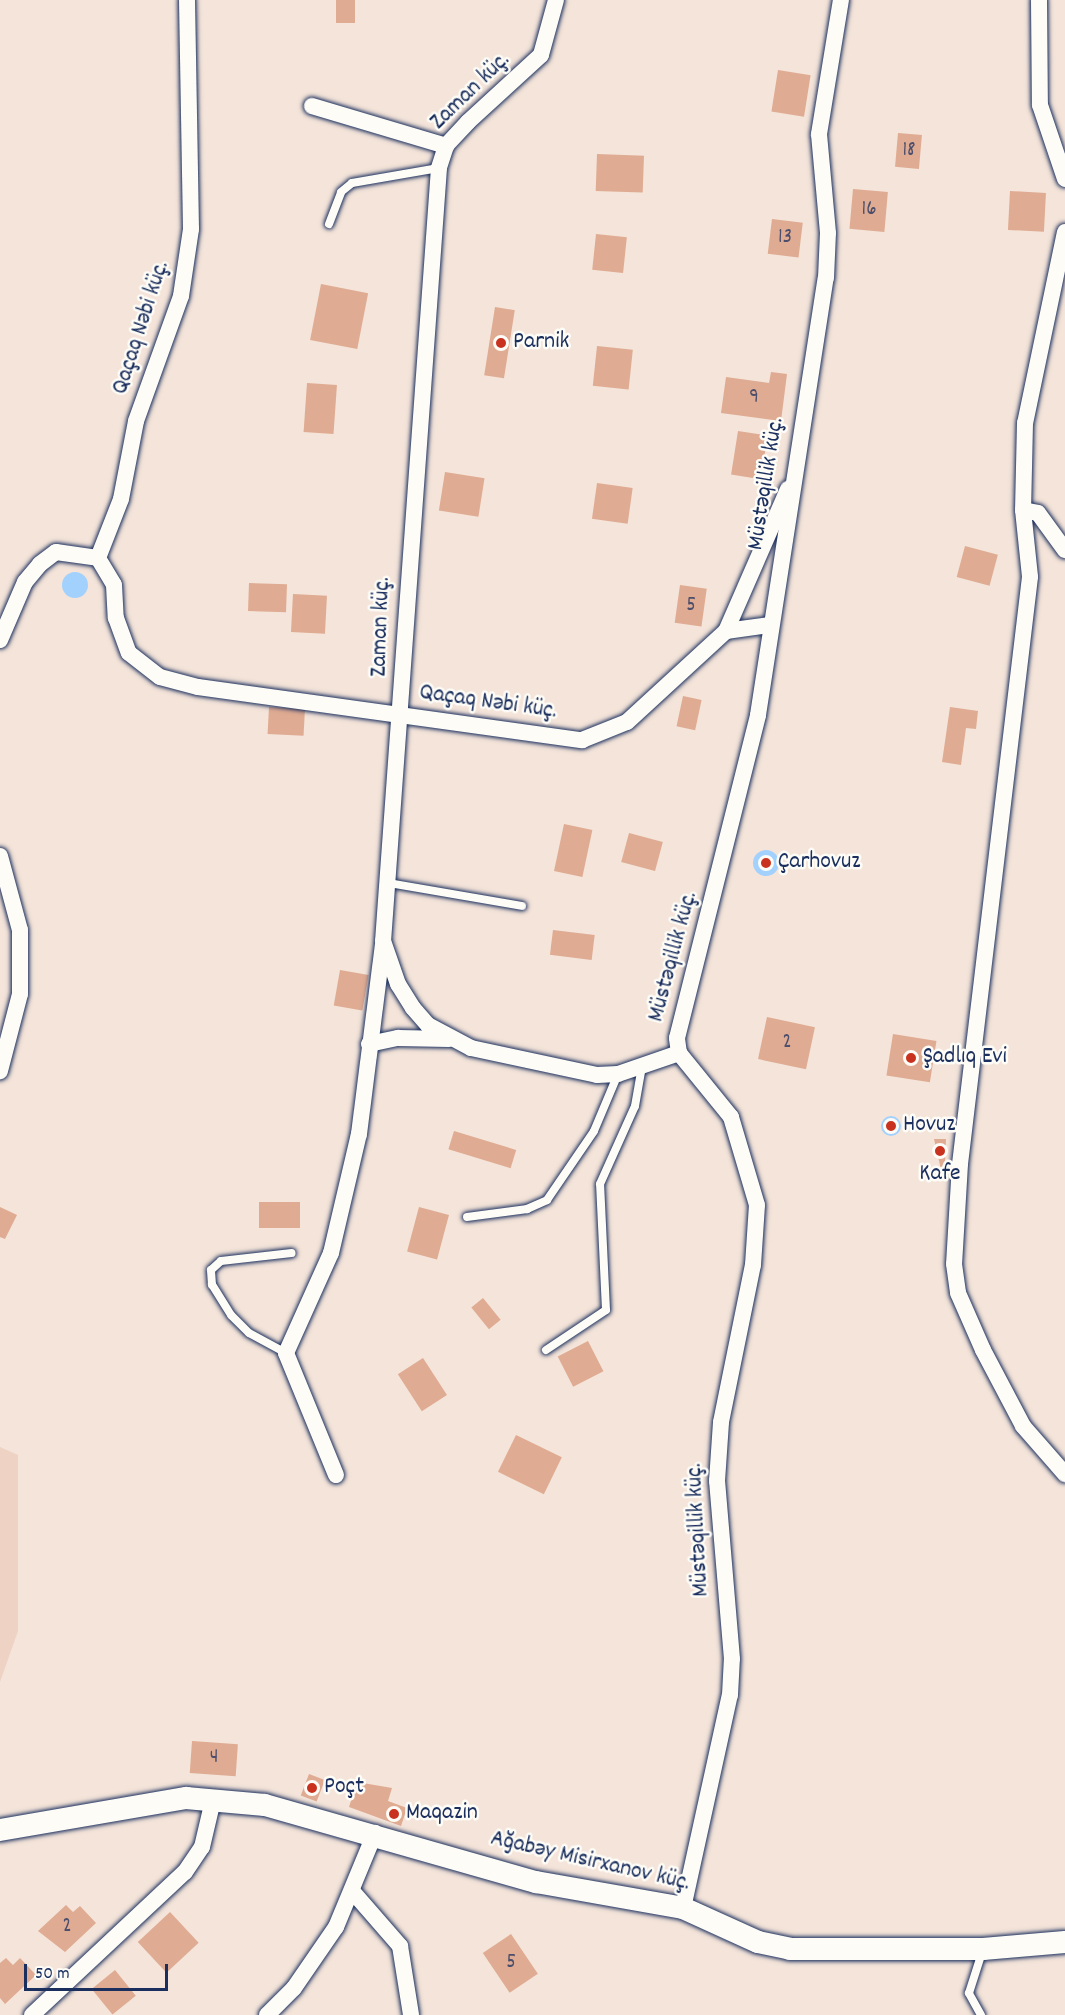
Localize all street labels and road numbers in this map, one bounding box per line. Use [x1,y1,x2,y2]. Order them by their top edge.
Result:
street label: Zaman küç. [425,47,517,137]
street label: Qaçaq Nəbi küç. [107,258,177,398]
street label: Müstəqillik küç. [742,416,792,552]
street label: Zaman küç. [366,577,398,677]
street label: Qaçaq Nəbi küç. [417,679,559,727]
street label: Müstəqillik küç. [643,889,705,1025]
street label: Müstəqillik küç. [681,1463,717,1597]
street label: Ağabəy Misirxanov küç. [487,1825,693,1899]

